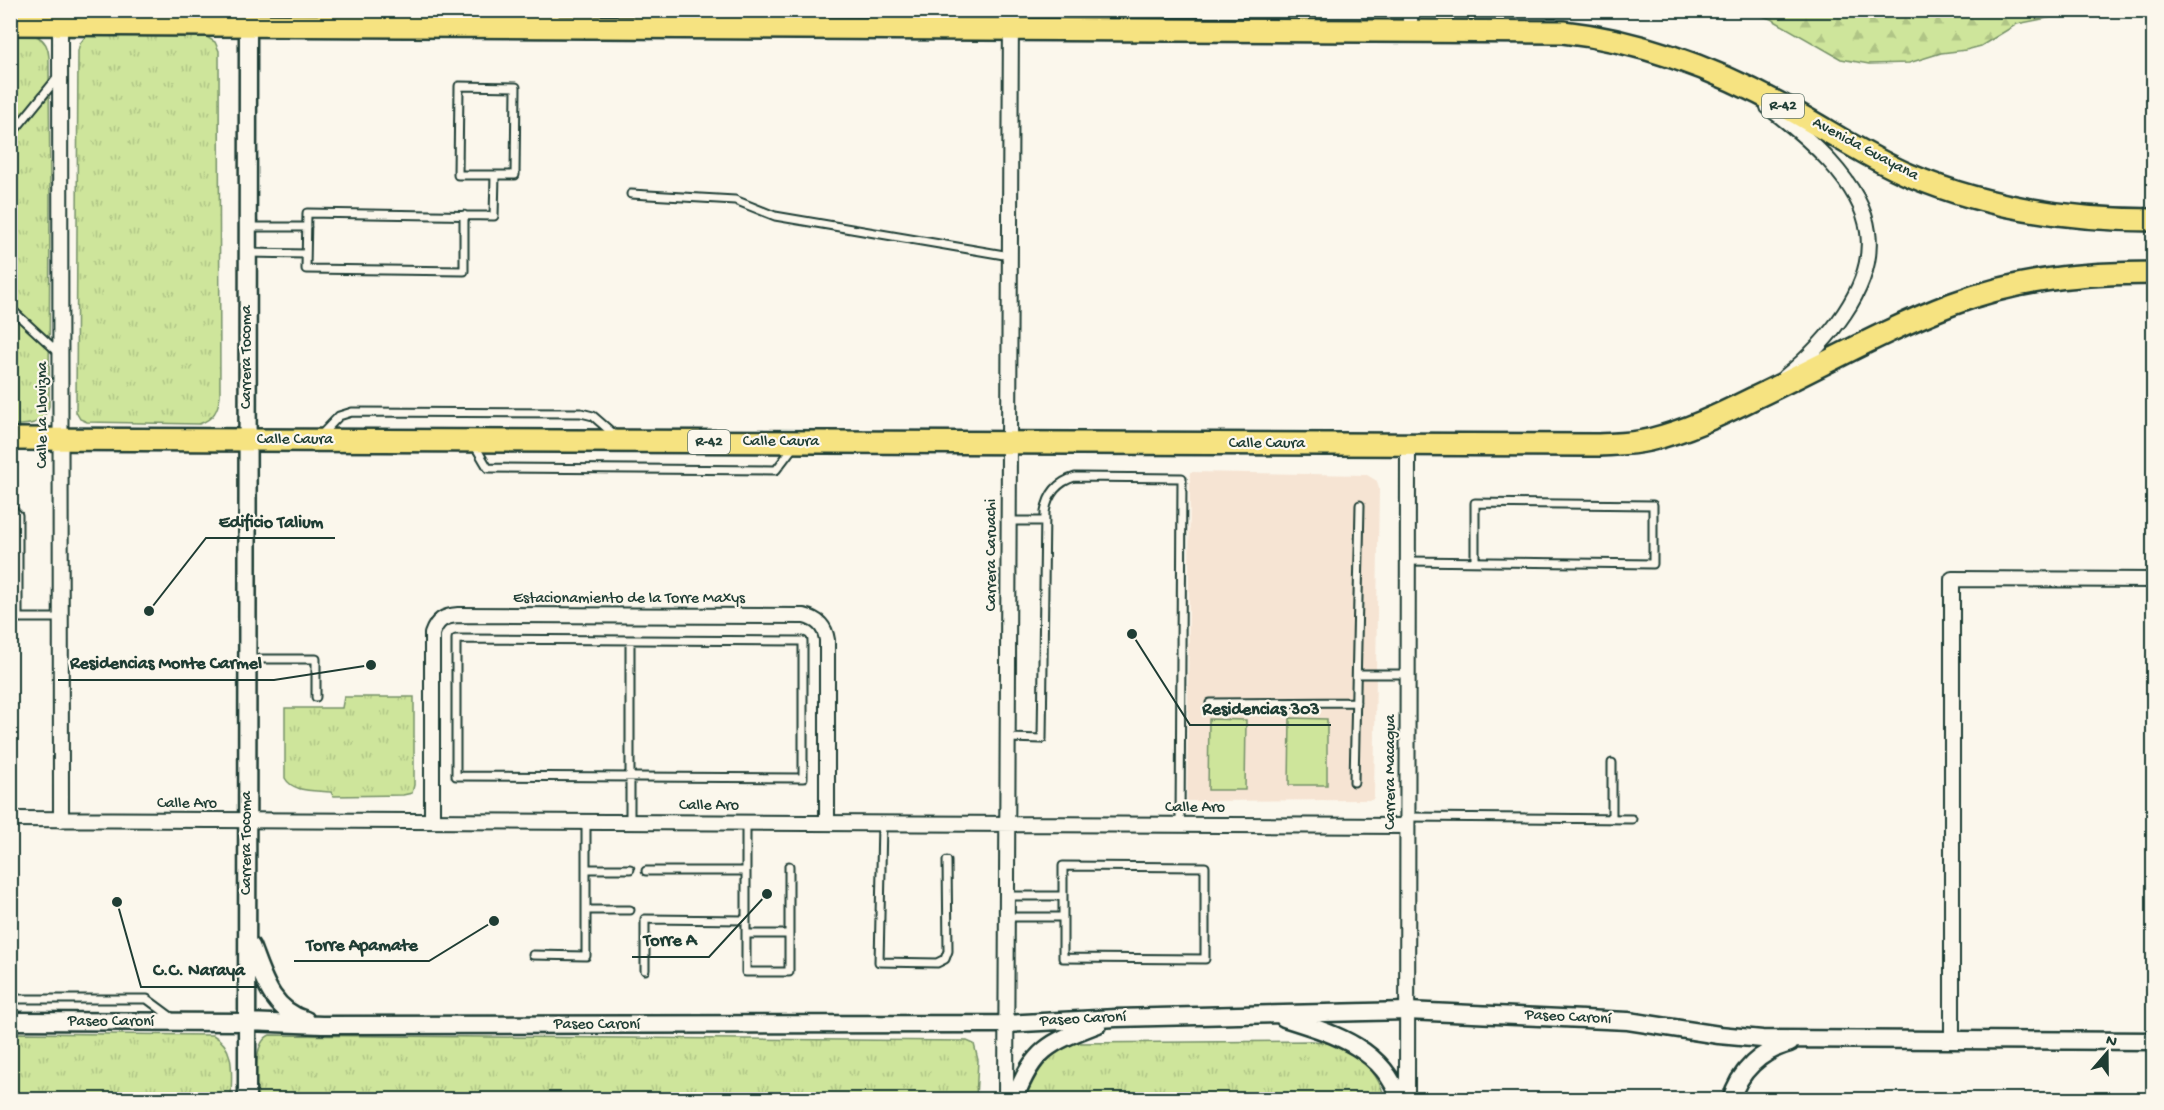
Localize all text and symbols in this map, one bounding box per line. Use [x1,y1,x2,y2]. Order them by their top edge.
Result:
road number: R-42 [1762,94,1804,118]
street label: Avenida Guayana [1809,114,1922,187]
street label: Carrera Tocoma [238,304,257,409]
street label: Calle La Llovizna [34,360,53,468]
road number: R-42 [688,430,730,454]
street label: Calle Caura [257,431,334,450]
street label: Calle Caura [743,433,820,452]
street label: Calle Caura [1229,435,1306,454]
street label: Carrera Caruachi [983,499,1002,611]
callout: Edificio Talium [206,502,335,538]
text: Edificio Talium [219,513,324,534]
street label: Estacionamiento de la Torre Maxys [513,590,746,609]
callout: Residencias Monte Carmel [58,644,274,680]
text: Residencias Monte Carmel [69,654,262,675]
callout: Residencias 303 [1190,689,1331,725]
text: Residencias 303 [1201,700,1320,721]
street label: Carrera Macagua [1382,713,1401,830]
street label: Carrera Tocoma [238,790,257,895]
street label: Calle Aro [157,795,217,814]
street label: Calle Aro [679,797,739,816]
street label: Calle Aro [1165,799,1225,818]
callout: Torre A [632,921,709,957]
callout: Torre Apamate [294,925,429,961]
text: Torre A [641,931,698,952]
text: Torre Apamate [304,936,418,957]
callout: C.C. Naraya [141,951,257,987]
text: C.C. Naraya [152,961,246,982]
street label: Paseo Caroní [1523,1006,1612,1030]
street label: Paseo Caroní [1038,1008,1127,1032]
street label: Paseo Caroní [67,1013,155,1032]
street label: Paseo Caroní [553,1016,641,1035]
north arrow [2077,1023,2137,1083]
text: N [2103,1031,2120,1053]

